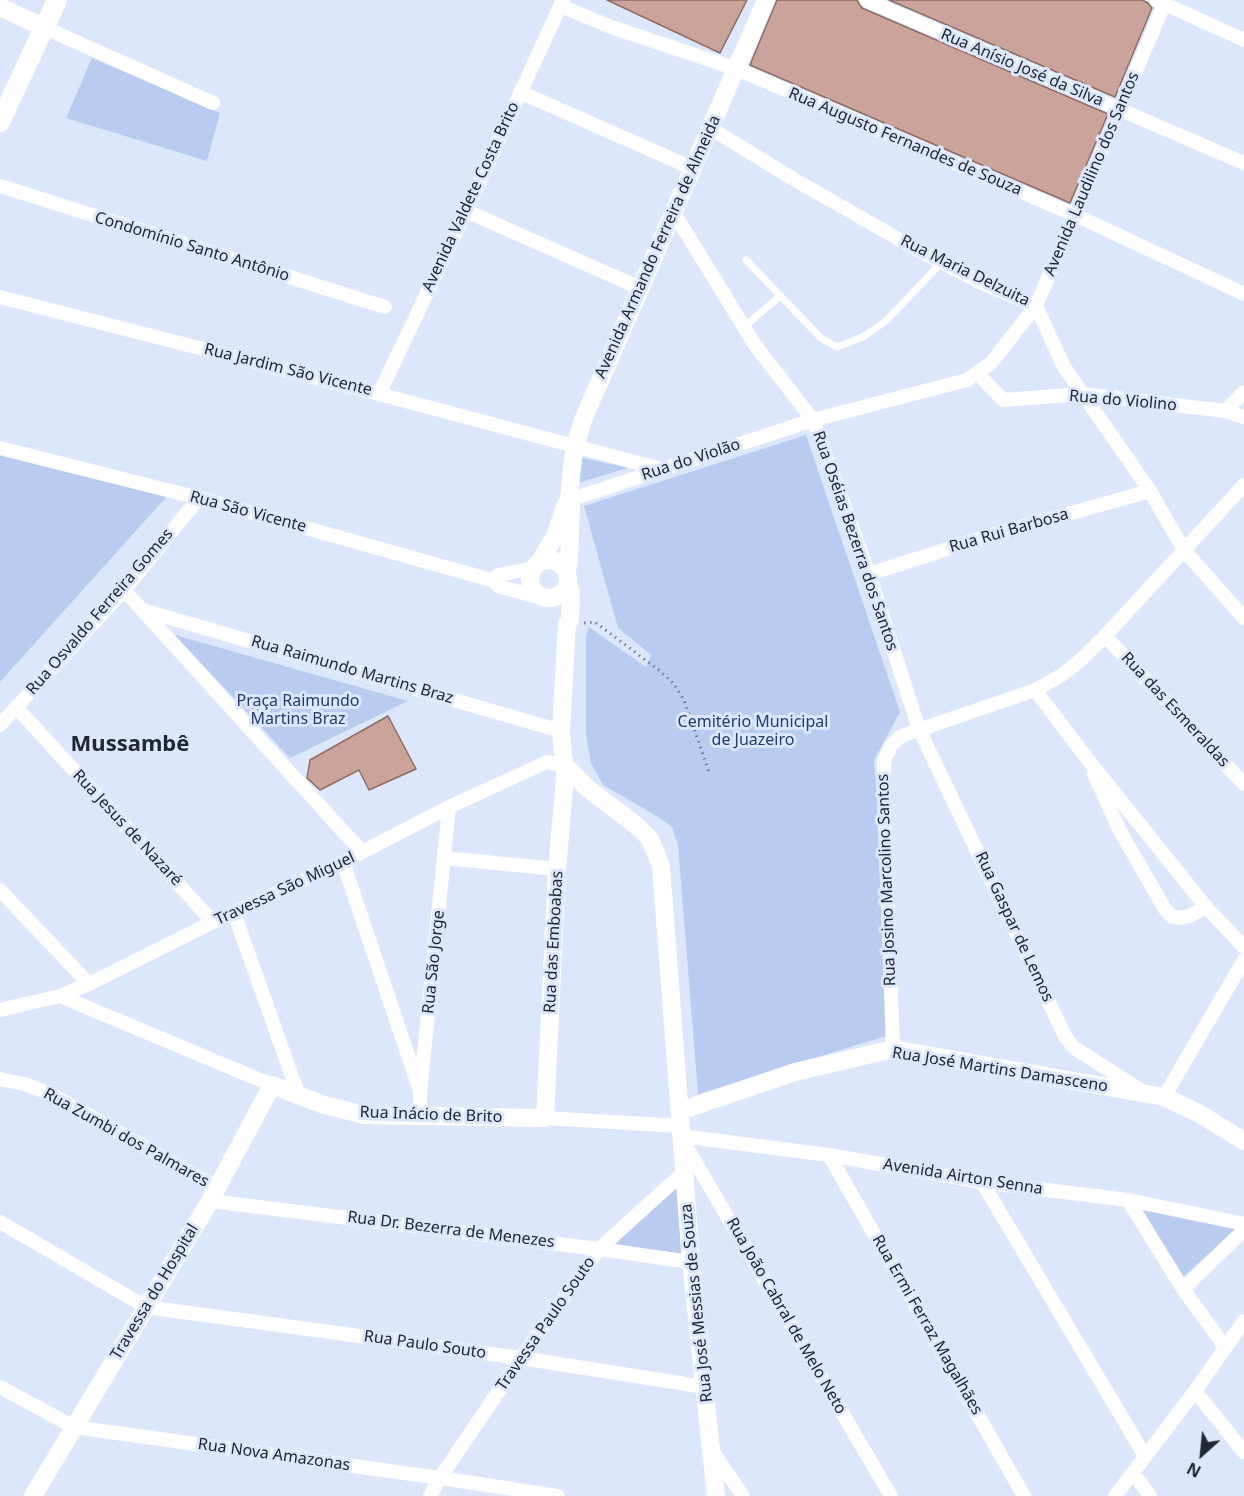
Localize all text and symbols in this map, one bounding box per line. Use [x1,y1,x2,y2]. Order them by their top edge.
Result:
street label: Rua Anísio José da Silva [938,25,1106,111]
street label: Avenida Laudilino dos Santos [1040,69,1144,279]
street label: Rua Augusto Fernandes de Souza [786,84,1024,200]
street label: Avenida Valdete Costa Brito [418,99,524,295]
street label: Avenida Armando Ferreira de Almeida [591,113,725,381]
street label: Condomínio Santo Antônio [92,208,292,286]
street label: Rua Maria Delzuita [897,231,1033,311]
street label: Rua Jardim São Vicente [202,340,374,400]
street label: Rua do Violino [1068,387,1178,415]
street label: Rua Oséias Bezerra dos Santos [808,429,902,653]
street label: Rua do Violão [639,435,743,485]
street label: Rua São Vicente [188,487,308,537]
street label: Rua Rui Barbosa [947,505,1071,557]
street label: Rua Osvaldo Ferreira Gomes [23,525,177,699]
street label: Rua Raimundo Martins Braz [249,632,455,708]
street label: Rua das Esmeraldas [1117,649,1233,771]
park label: Praça Raimundo Martins Braz [236,691,360,729]
park label: Cemitério Municipal de Juazeiro [678,712,828,750]
district label: Mussambê [71,732,189,758]
street label: Rua Jesus de Nazaré [68,766,186,890]
street label: Rua Josino Marcolino Santos [874,774,900,986]
street label: Travessa São Miguel [212,848,358,930]
street label: Rua Gaspar de Lemos [971,849,1057,1005]
street label: Rua das Emboabas [541,870,567,1014]
street label: Rua São Jorge [419,909,449,1015]
street label: Rua José Martins Damasceno [891,1043,1109,1097]
street label: Rua Zumbi dos Palmares [40,1084,212,1192]
street label: Rua Inácio de Brito [359,1103,503,1127]
street label: Avenida Airton Senna [882,1155,1044,1199]
street label: Rua José Messias de Souza [677,1203,717,1403]
street label: Rua Dr. Bezerra de Menezes [346,1208,556,1252]
street label: Rua João Cabral de Melo Neto [722,1214,850,1418]
street label: Travessa do Hospital [107,1221,203,1363]
street label: Rua Ermi Ferraz Magalhães [868,1232,986,1418]
street label: Travessa Paulo Souto [492,1253,600,1395]
street label: Rua Paulo Souto [363,1327,487,1363]
north arrow [1172,1424,1232,1484]
street label: Rua Nova Amazonas [197,1435,351,1475]
text: N [1183,1457,1205,1483]

